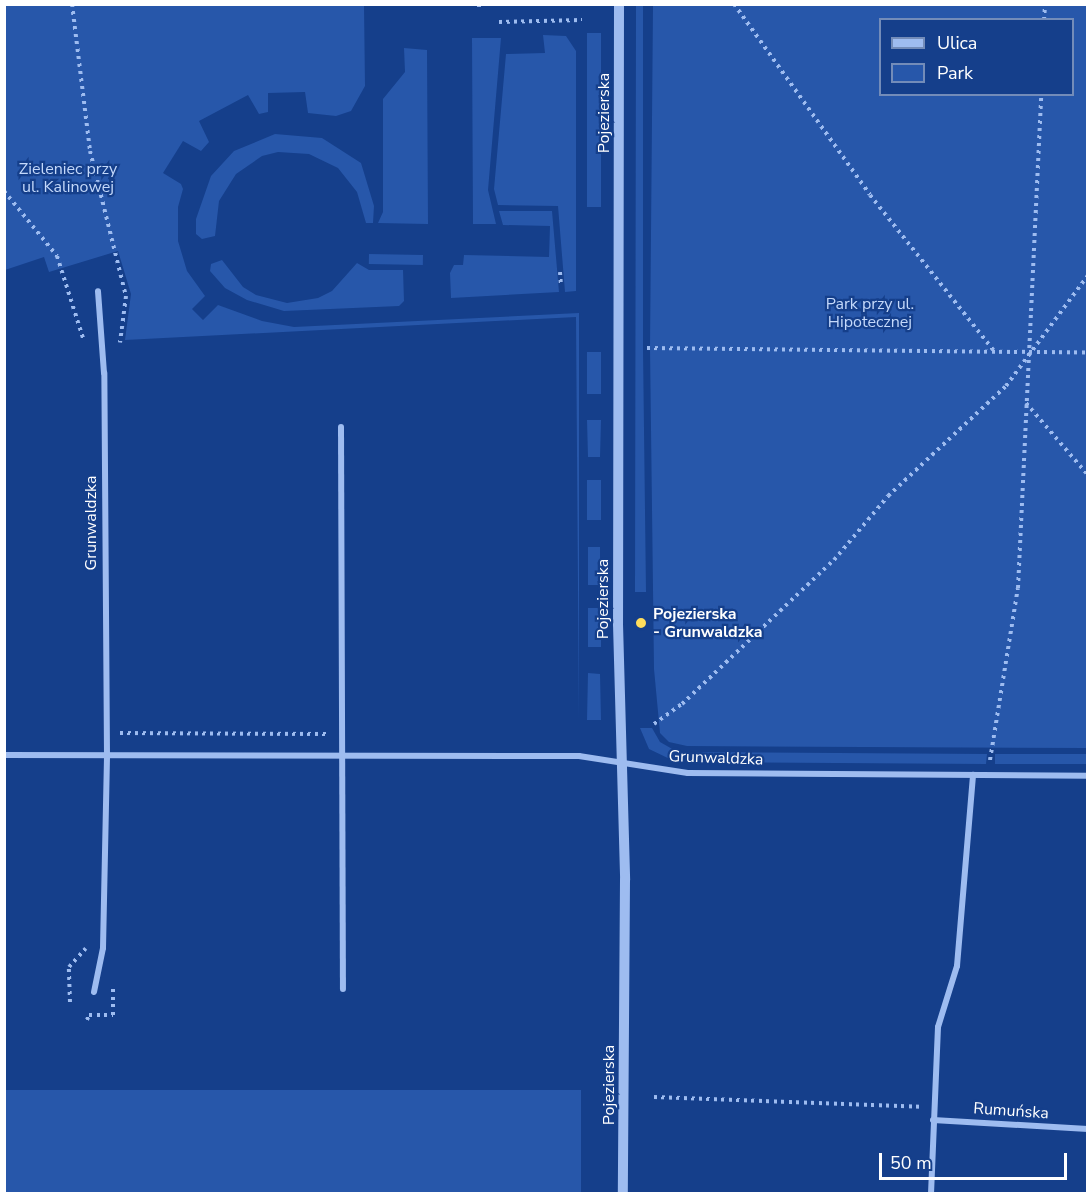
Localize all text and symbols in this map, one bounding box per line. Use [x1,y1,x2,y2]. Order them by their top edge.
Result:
legend [879,18,1074,96]
text: Ulica [937,31,977,55]
text: Park [937,61,973,85]
street label: Pojezierska [594,73,614,153]
park label: Zieleniec przy ul. Kalinowej [19,159,117,197]
park label: Park przy ul. Hipotecznej [826,294,914,332]
street label: Grunwaldzka [81,476,101,570]
street label: Pojezierska [593,559,613,639]
place label: Pojezierska - Grunwaldzka [653,604,763,642]
marker: Pojezierska - Grunwaldzka [634,616,648,630]
street label: Grunwaldzka [668,747,764,769]
street label: Pojezierska [599,1045,619,1125]
street label: Rumuńska [973,1099,1049,1123]
scale bar [882,1141,1070,1179]
text: 50 m [890,1151,932,1175]

